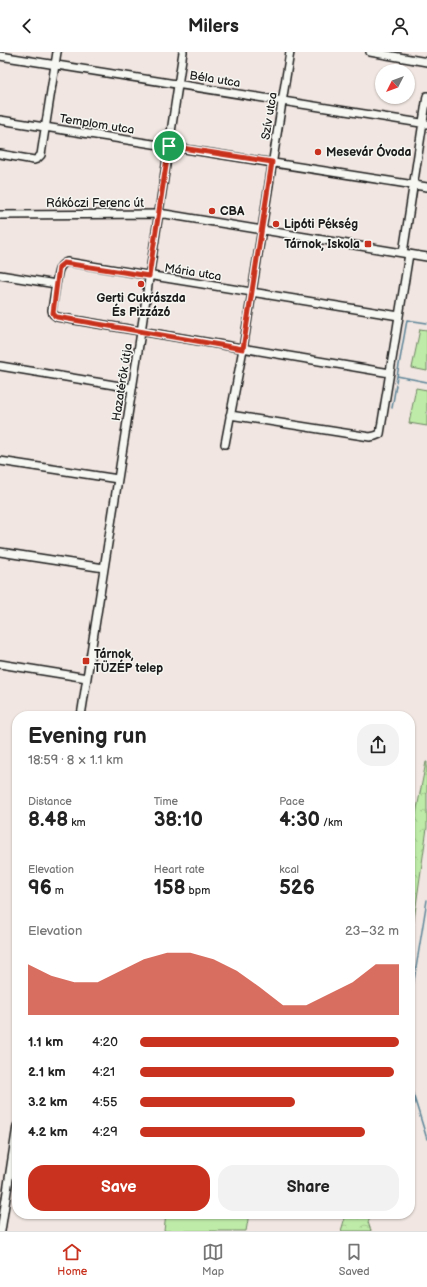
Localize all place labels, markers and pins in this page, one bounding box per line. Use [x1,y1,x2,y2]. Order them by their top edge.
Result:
pin [152,129,186,163]
place label: Mesevár Óvoda [326,143,412,160]
marker: Mesevár Óvoda [313,147,323,157]
place label: CBA [220,204,245,219]
marker: CBA [207,206,217,216]
place label: Lipóti Pékség [284,217,358,232]
marker: Lipóti Pékség [271,219,281,229]
place label: Tárnok, Iskola [284,237,360,252]
marker: Tárnok, Iskola [363,239,373,249]
marker: Gerti Cukrászda És Pizzázó [136,279,146,289]
place label: Gerti Cukrászda És Pizzázó [96,291,186,320]
place label: Tárnok, TÜZÉP telep [94,647,163,676]
marker: Tárnok, TÜZÉP telep [81,656,91,666]

